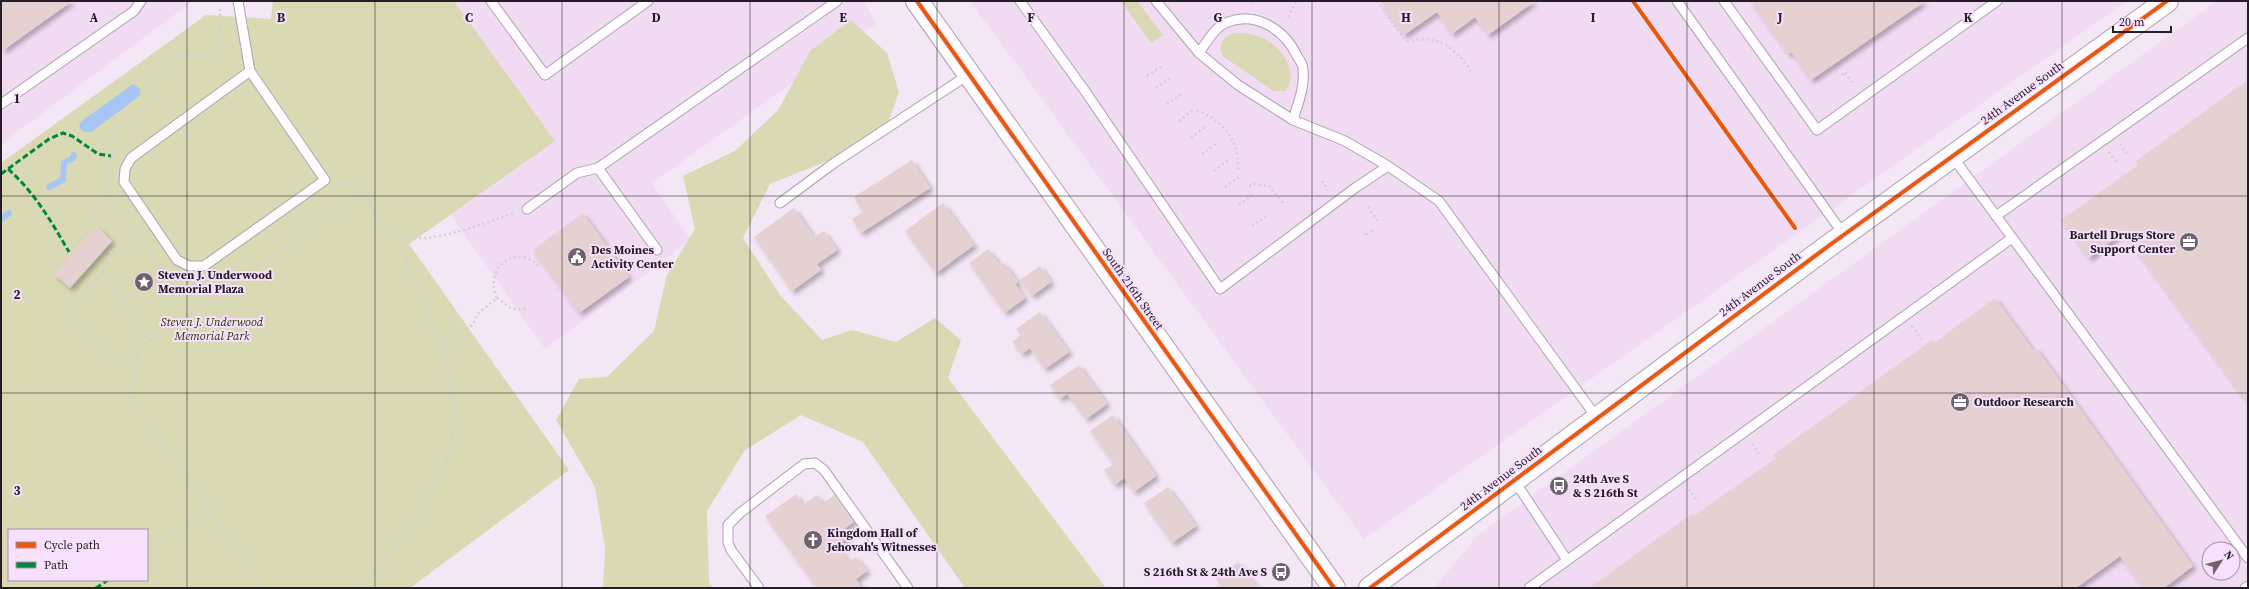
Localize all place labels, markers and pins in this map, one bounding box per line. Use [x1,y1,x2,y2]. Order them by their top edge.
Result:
place label: Bartell Drugs Store Support Center [2070,227,2175,257]
office icon: Bartell Drugs Store Support Center [2178,231,2200,253]
place label: Des Moines Activity Center [591,242,674,272]
public building icon: Des Moines Activity Center [566,246,588,268]
place label: Steven J. Underwood Memorial Plaza [158,267,272,297]
place icon: Steven J. Underwood Memorial Plaza [133,271,155,293]
office icon: Outdoor Research [1949,391,1971,413]
place label: Outdoor Research [1974,394,2074,410]
place label: 24th Ave S & S 216th St [1573,471,1638,501]
bus stop icon: 24th Ave S & S 216th St [1548,475,1570,497]
place label: Kingdom Hall of Jehovah's Witnesses [826,525,937,555]
church icon: Kingdom Hall of Jehovah's Witnesses [802,529,824,551]
bus stop icon: S 216th St & 24th Ave S [1270,561,1292,583]
place label: S 216th St & 24th Ave S [1144,564,1268,580]

